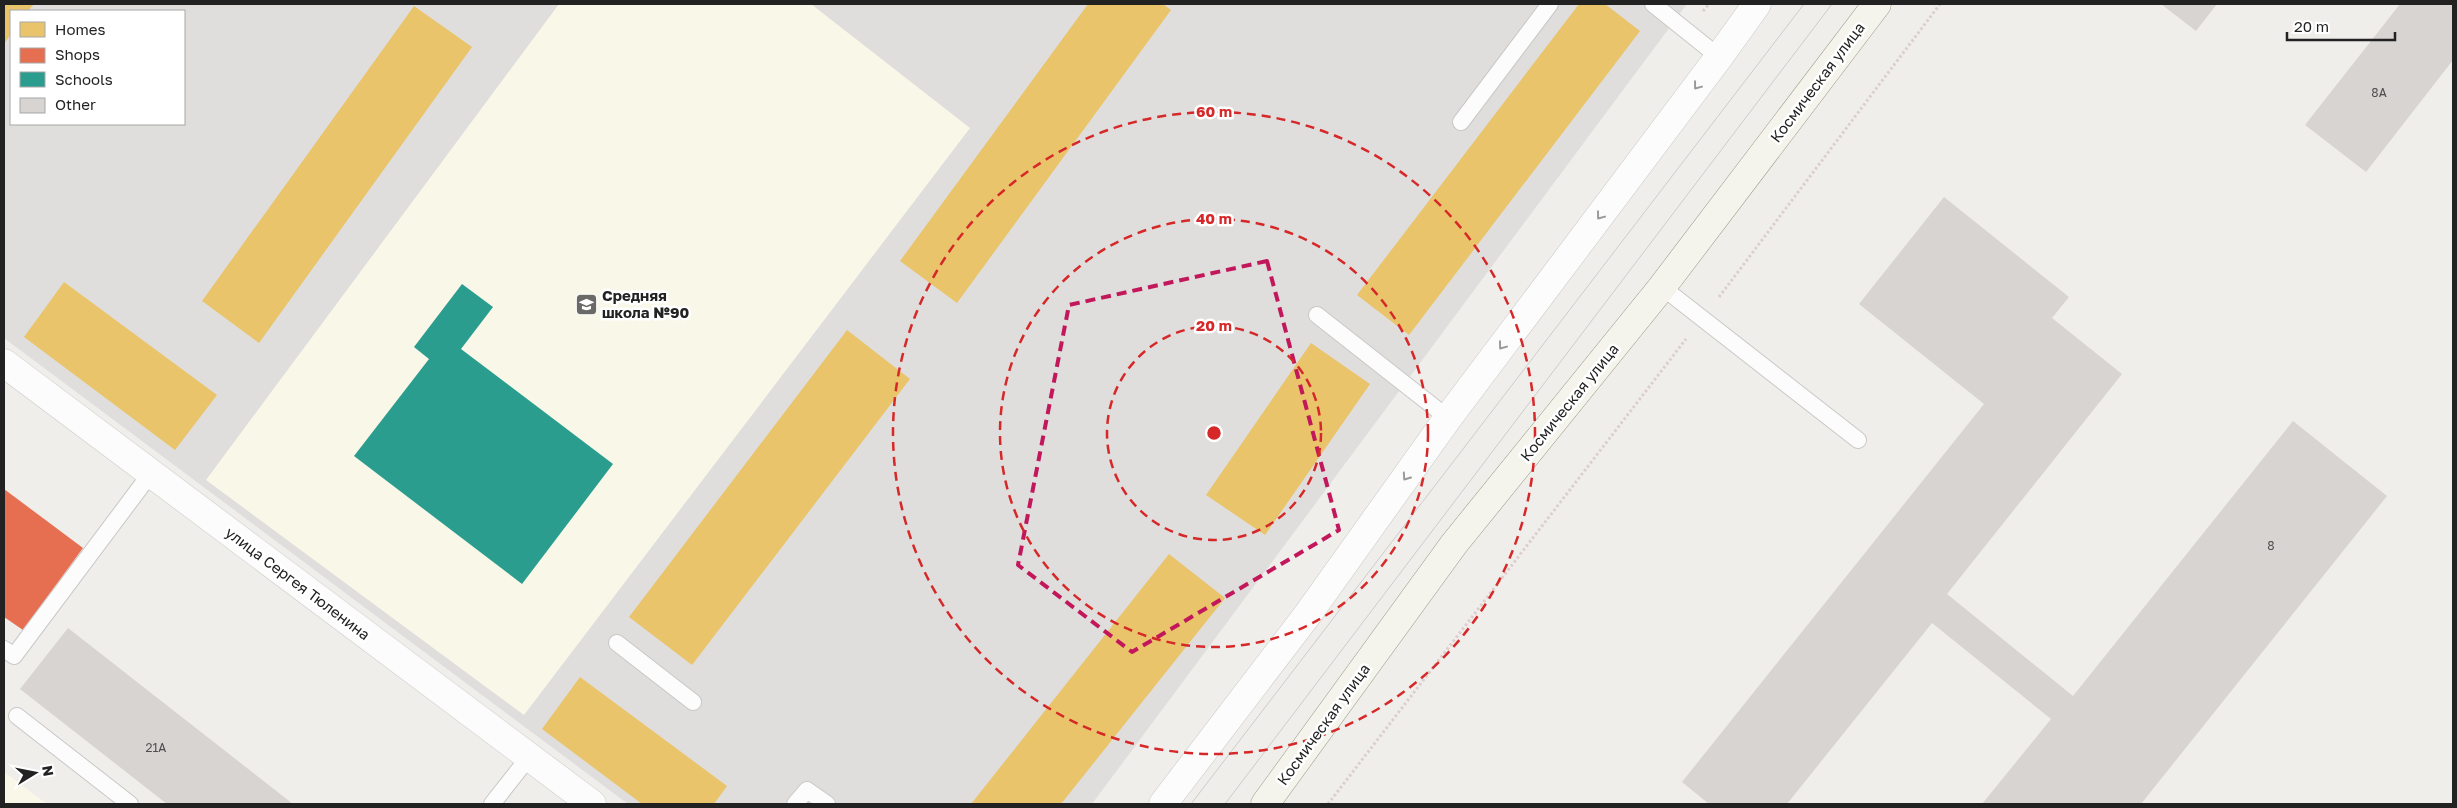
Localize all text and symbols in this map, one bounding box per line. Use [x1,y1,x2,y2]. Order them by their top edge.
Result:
legend [10,10,185,125]
scale bar [2287,10,2394,42]
text: 20 m [2294,17,2329,35]
street label: Космическая улица [1766,18,1868,146]
text: Homes [55,20,105,38]
text: Shops [55,45,100,63]
text: Schools [55,70,113,88]
one-way arrow [1695,80,1703,89]
house number: 8А [2371,85,2387,100]
text: Other [55,95,96,113]
text: 60 m [1196,102,1232,120]
text: 40 m [1196,209,1232,227]
one-way arrow [1597,210,1605,219]
place label: Средняя школа №90 [602,286,689,321]
school or university icon: Средняя школа №90 [574,292,598,316]
text: 20 m [1196,316,1232,334]
one-way arrow [1499,340,1508,350]
street label: Космическая улица [1516,340,1622,464]
centre of rings [1205,424,1223,442]
one-way arrow [1403,471,1412,481]
street label: улица Сергея Тюленина [222,523,374,643]
house number: 8 [2267,538,2275,553]
street label: Космическая улица [1273,660,1373,788]
house number: 21А [146,740,166,755]
north arrow [10,748,60,798]
text: N [39,764,58,777]

